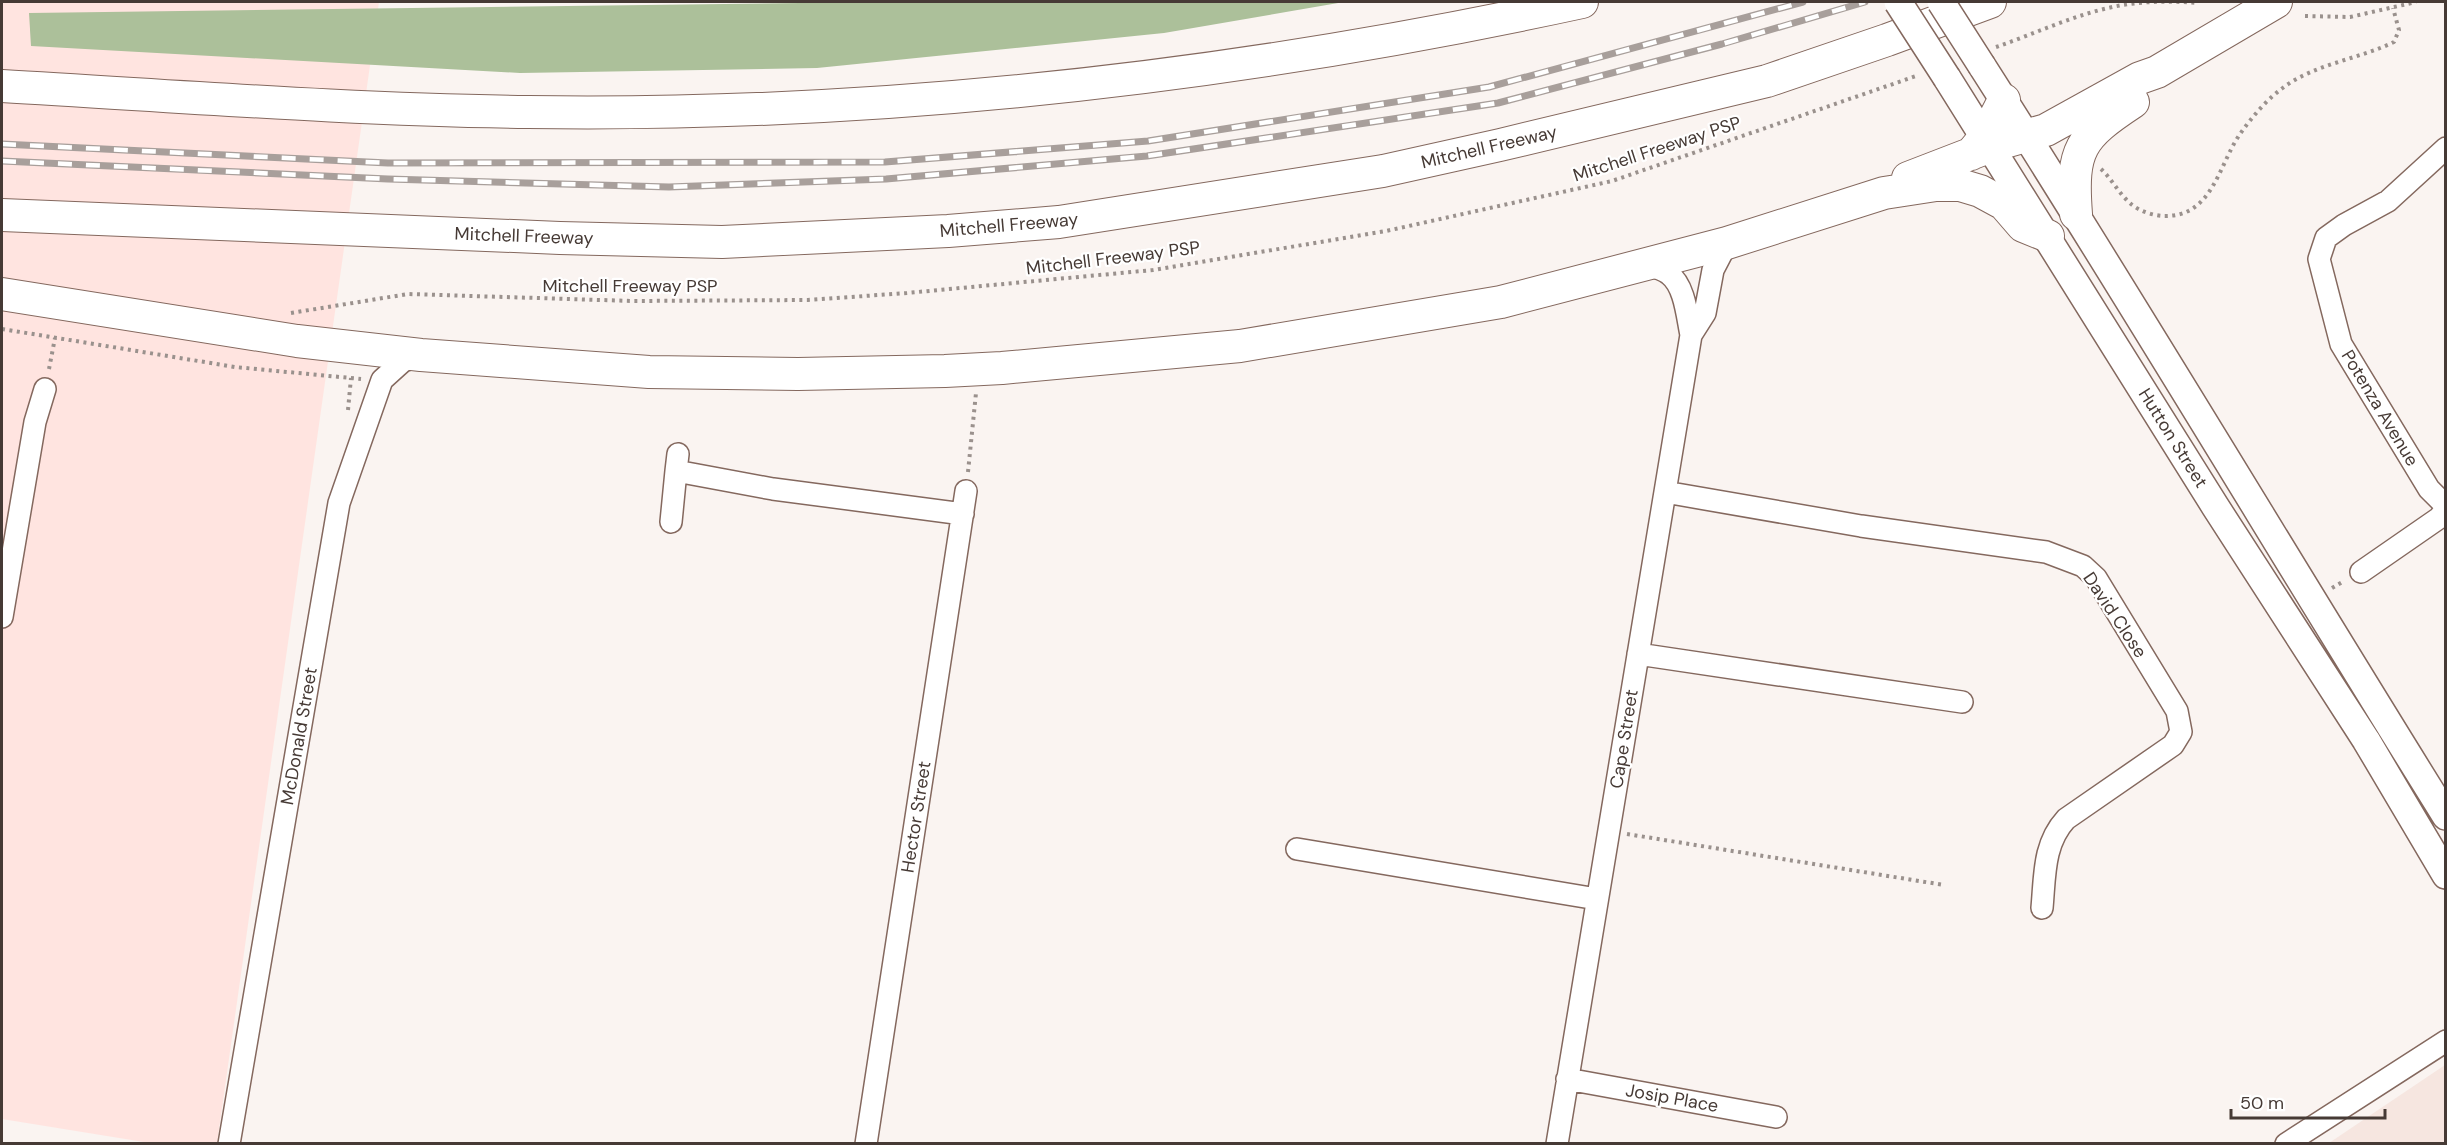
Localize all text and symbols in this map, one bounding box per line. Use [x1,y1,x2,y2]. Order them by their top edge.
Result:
street label: Mitchell Freeway PSP [1570,111,1744,187]
street label: Mitchell Freeway [1419,120,1559,174]
street label: Mitchell Freeway [939,207,1079,243]
street label: Mitchell Freeway [454,222,594,250]
street label: Mitchell Freeway PSP [1025,235,1201,281]
street label: Mitchell Freeway PSP [542,274,718,298]
street label: Potenza Avenue [2336,345,2424,471]
street label: Hutton Street [2133,384,2213,492]
street label: David Close [2077,567,2153,663]
street label: McDonald Street [275,665,323,807]
street label: Cape Street [1604,688,1644,790]
street label: Hector Street [895,760,937,874]
street label: Josip Place [1624,1078,1720,1118]
scale bar [2231,1082,2386,1120]
text: 50 m [2240,1091,2284,1115]

